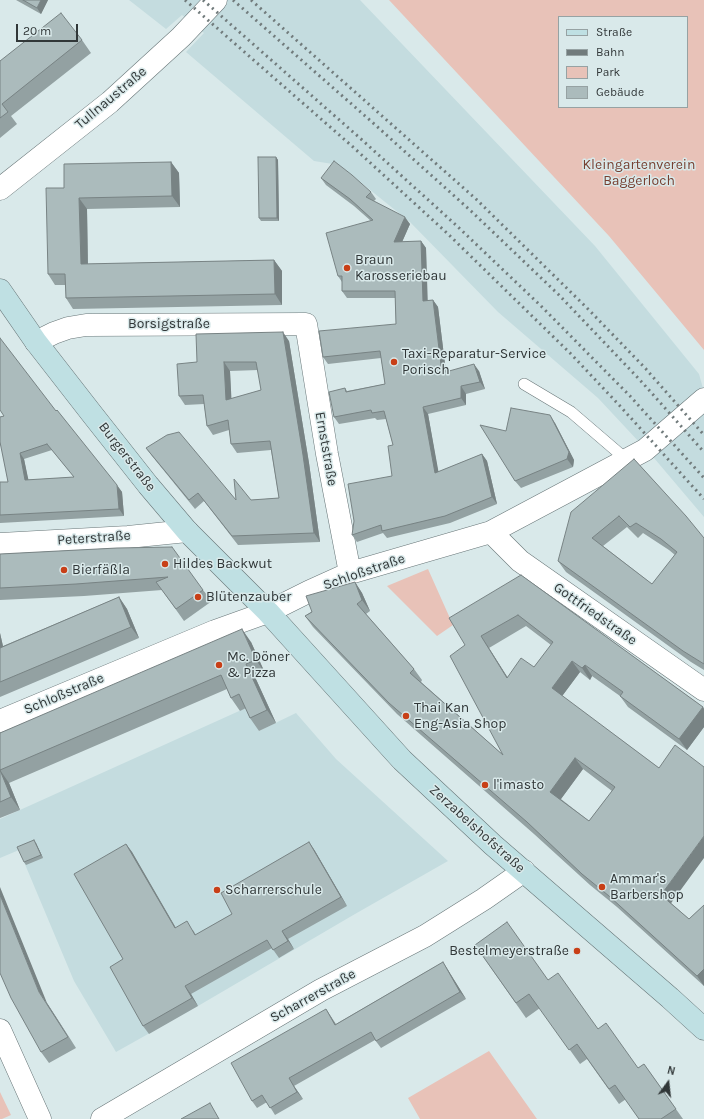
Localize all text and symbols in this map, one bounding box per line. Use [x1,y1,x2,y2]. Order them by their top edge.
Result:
scale bar [18,16,80,42]
legend [558,16,688,108]
text: 20 m [23,24,51,38]
text: Straße [596,25,632,39]
text: Bahn [596,45,625,59]
street label: Tullnaustraße [72,63,150,133]
text: Park [596,65,620,79]
text: Gebäude [596,85,644,99]
park label: Kleingartenverein Baggerloch [583,157,695,190]
place label: Braun Karosseriebau [355,252,447,284]
marker: Braun Karosseriebau [342,263,352,273]
street label: Borsigstraße [128,316,210,332]
place label: Taxi-Reparatur-Service Porisch [402,346,546,378]
marker: Taxi-Reparatur-Service Porisch [389,357,399,367]
street label: Ernststraße [311,411,341,487]
street label: Burgerstraße [95,419,159,495]
street label: Peterstraße [57,527,131,549]
street label: Schloßstraße [321,550,407,594]
place label: Hildes Backwut [173,556,272,572]
marker: Hildes Backwut [160,559,170,569]
place label: Bierfäßla [72,562,130,578]
marker: Bierfäßla [59,565,69,575]
street label: Gottfriedstraße [550,579,640,649]
place label: Blütenzauber [206,589,291,605]
marker: Blütenzauber [193,592,203,602]
place label: Mc. Döner & Pizza [227,649,289,682]
marker: Mc. Döner & Pizza [214,660,224,670]
street label: Schloßstraße [21,670,107,718]
place label: Thai Kan Eng-Asia Shop [414,700,506,732]
marker: Thai Kan Eng-Asia Shop [401,711,411,721]
place label: l'imasto [493,777,544,793]
marker: l'imasto [480,780,490,790]
street label: Zerzabelshofstraße [426,781,528,877]
place label: Ammar's Barbershop [610,871,684,904]
place label: Scharrerschule [225,882,322,898]
marker: Ammar's Barbershop [597,882,607,892]
marker: Scharrerschule [212,885,222,895]
place label: Bestelmeyerstraße [449,943,569,959]
marker: Bestelmeyerstraße [572,946,582,956]
street label: Scharrerstraße [267,966,359,1026]
north arrow [648,1063,688,1103]
text: N [666,1064,677,1078]

